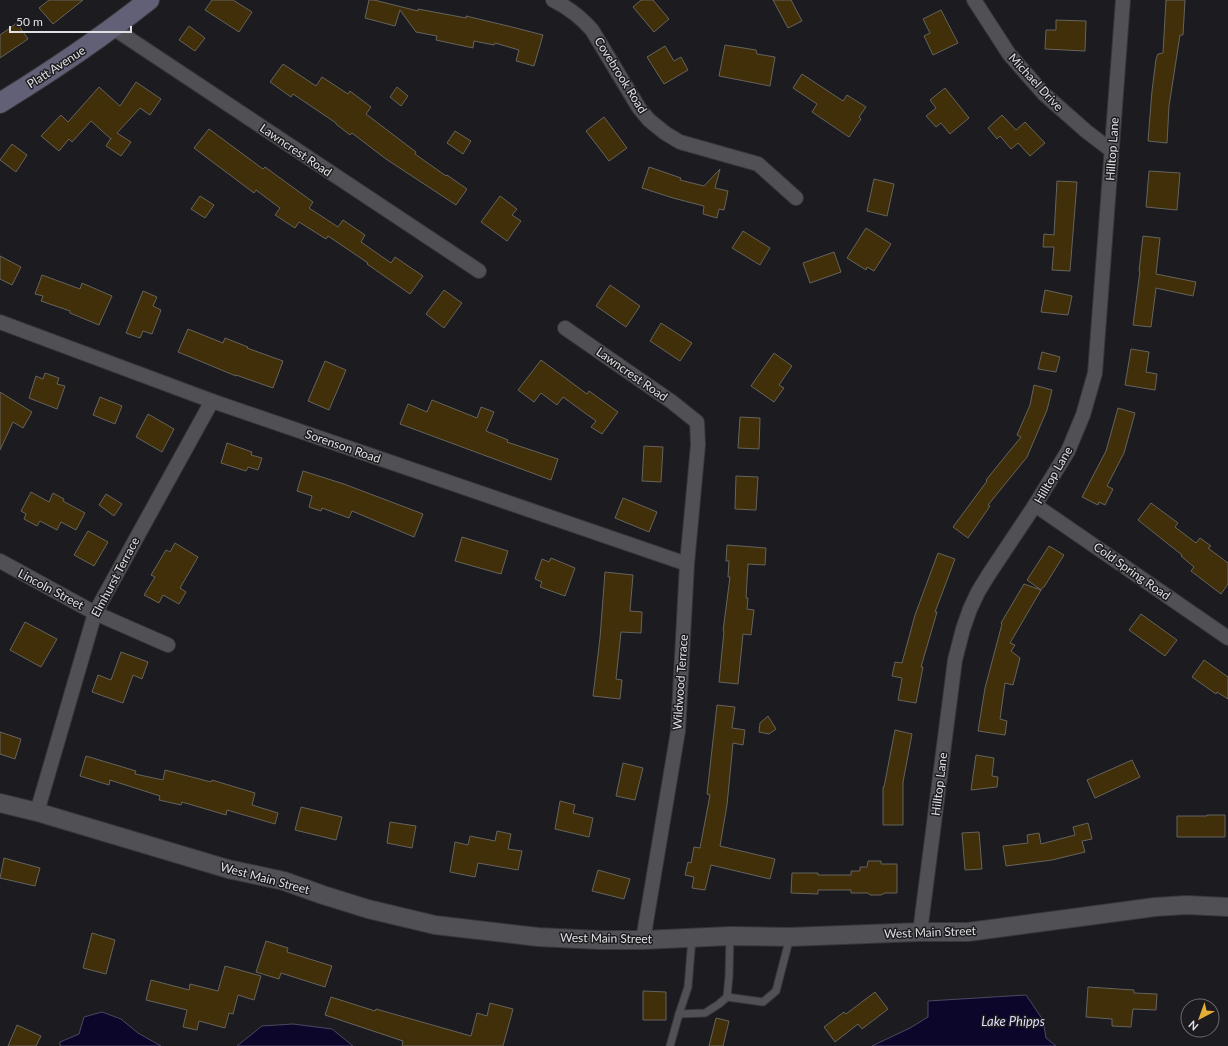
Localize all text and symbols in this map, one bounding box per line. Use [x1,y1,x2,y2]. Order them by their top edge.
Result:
scale bar [10,8,131,34]
text: 50 m [16,14,43,29]
street label: Covebrook Road [592,34,650,116]
street label: Platt Avenue [24,43,88,91]
street label: Michael Drive [1006,50,1066,114]
street label: Hilltop Lane [1102,117,1122,181]
street label: Lawncrest Road [257,120,335,180]
street label: Lawncrest Road [593,344,671,404]
street label: Sorenson Road [303,426,383,466]
street label: Hilltop Lane [1031,444,1075,506]
street label: Elmhurst Terrace [88,535,142,619]
street label: Cold Spring Road [1091,539,1173,603]
street label: Lincoln Street [16,565,87,613]
street label: Wildwood Terrace [669,634,691,730]
street label: Hilltop Lane [928,751,950,817]
street label: West Main Street [219,859,312,897]
street label: West Main Street [884,923,977,941]
street label: West Main Street [560,930,653,946]
north arrow [1180,998,1220,1038]
water label: Lake Phipps [981,1013,1045,1029]
text: N [1186,1018,1201,1034]

